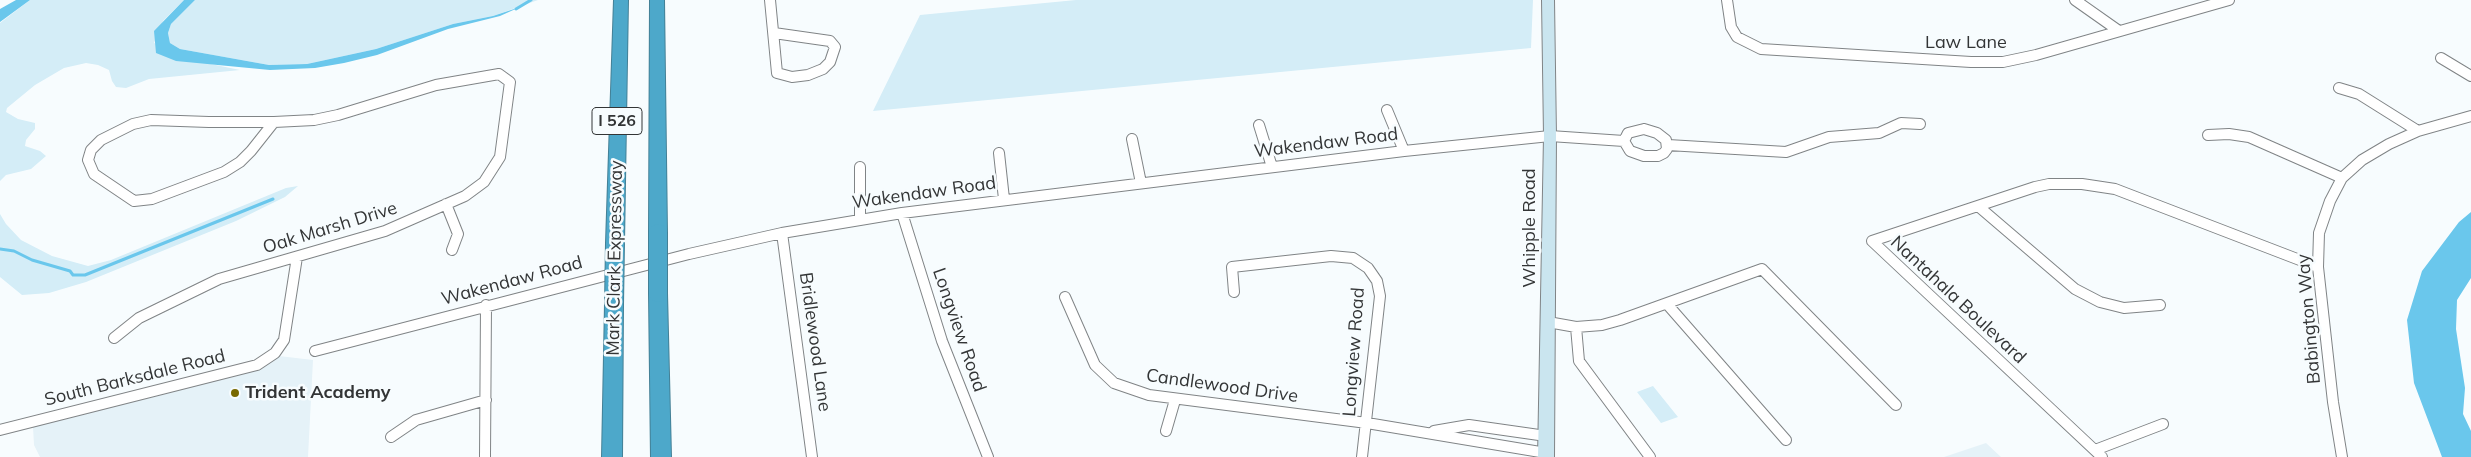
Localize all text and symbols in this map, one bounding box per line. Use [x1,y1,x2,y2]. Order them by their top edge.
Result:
street label: Law Lane [1925,32,2007,54]
road number: I 526 [592,108,642,134]
street label: Wakendaw Road [1253,123,1399,163]
street label: Mark Clark Expressway [602,160,628,356]
street label: Whipple Road [1519,168,1541,288]
street label: Wakendaw Road [851,172,997,214]
street label: Oak Marsh Drive [260,197,400,259]
street label: Nantahala Boulevard [1886,232,2030,368]
street label: Wakendaw Road [439,252,585,310]
street label: Babington Way [2293,253,2325,385]
street label: Longview Road [928,265,990,395]
street label: Bridlewood Lane [795,271,835,413]
street label: Longview Road [1339,287,1369,417]
street label: South Barksdale Road [42,345,228,411]
street label: Candlewood Drive [1145,365,1299,407]
place label: Trident Academy [245,382,391,404]
marker: Trident Academy [229,387,241,399]

